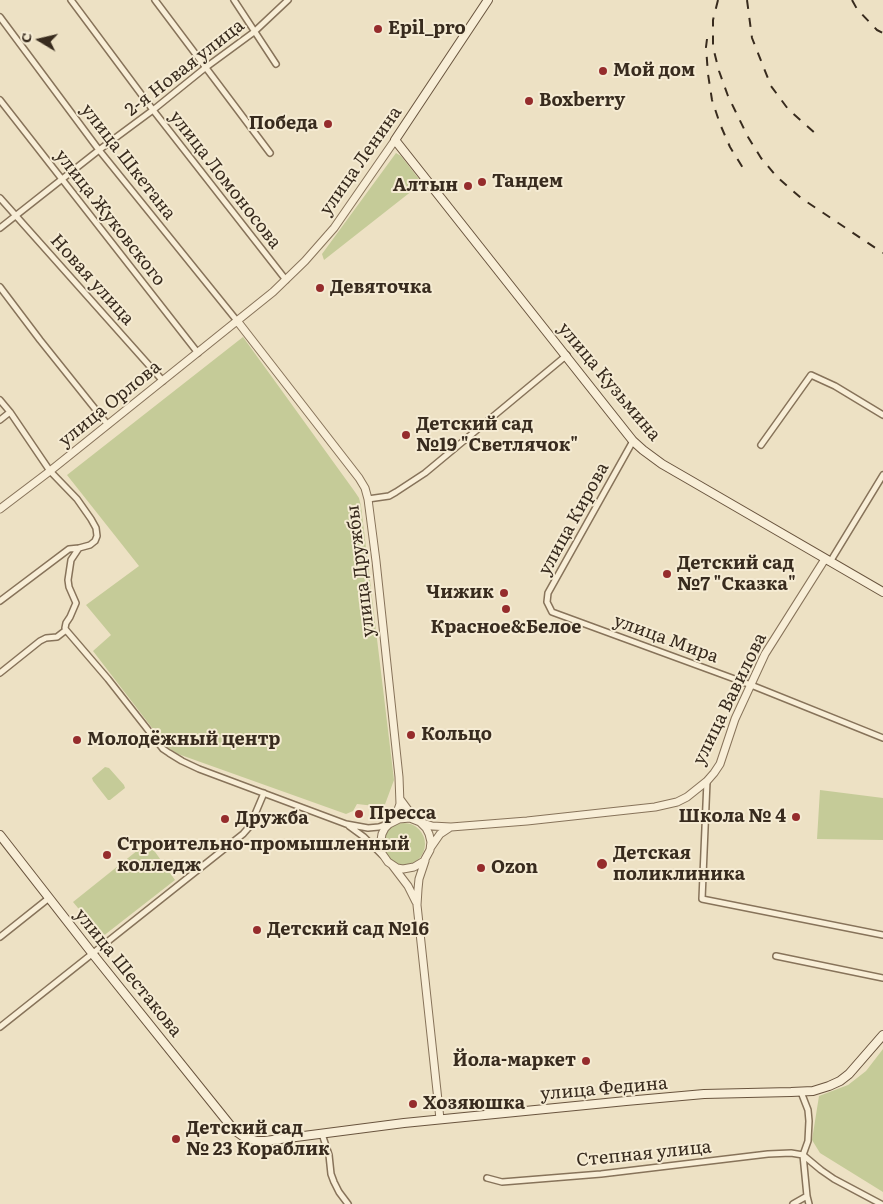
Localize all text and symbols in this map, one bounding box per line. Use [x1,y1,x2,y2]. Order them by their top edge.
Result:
north arrow [15,15,65,65]
street label: 2-я Новая улица [121,15,249,121]
place label: Epil_pro [388,18,466,40]
marker: Epil_pro [372,23,384,35]
text: С [15,31,36,44]
place label: Мой дом [613,60,695,82]
marker: Мой дом [597,65,609,77]
place label: Boxberry [539,90,625,112]
marker: Boxberry [523,95,535,107]
street label: улица Шкетана [76,100,180,224]
street label: улица Ленина [315,102,407,220]
street label: улица Ломоносова [164,107,286,253]
place label: Победа [249,113,318,135]
marker: Победа [322,118,334,130]
street label: улица Жуковского [50,145,170,291]
place label: Тандем [492,171,563,193]
place label: Алтын [393,175,458,197]
marker: Тандем [476,176,488,188]
marker: Алтын [462,180,474,192]
street label: Новая улица [45,230,139,330]
place label: Девяточка [330,277,432,299]
marker: Девяточка [314,282,326,294]
street label: улица Кузьмина [553,318,665,446]
street label: улица Орлова [55,356,165,452]
place label: Детский сад №19 "Светлячок" [416,414,578,456]
marker: Детский сад №19 "Светлячок" [400,429,412,441]
street label: улица Кирова [534,459,614,579]
street label: улица Дружбы [342,504,380,638]
place label: Детский сад №7 "Сказка" [677,553,796,596]
marker: Детский сад №7 "Сказка" [661,568,673,580]
place label: Чижик [426,582,494,604]
marker: Чижик [498,587,510,599]
marker: Красное&Белое [500,603,512,615]
street label: улица Мира [611,610,721,668]
place label: Красное&Белое [431,617,581,639]
street label: улица Вавилова [689,629,771,769]
place label: Кольцо [421,724,492,746]
place label: Молодёжный центр [87,729,280,751]
marker: Кольцо [405,729,417,741]
marker: Молодёжный центр [71,734,83,746]
place label: Пресса [369,803,436,825]
place label: Школа № 4 [679,806,786,828]
place label: Дружба [235,808,309,830]
marker: Пресса [353,808,365,820]
marker: Школа № 4 [790,811,802,823]
marker: Дружба [219,813,231,825]
place label: Строительно-промышленный колледж [117,834,410,876]
place label: Детская поликлиника [613,843,745,886]
marker: Строительно-промышленный колледж [101,849,113,861]
place label: Ozon [491,857,538,879]
marker: Детская поликлиника [595,857,609,871]
marker: Ozon [475,862,487,874]
street label: улица Шестакова [70,904,186,1042]
place label: Детский сад №16 [267,919,429,941]
marker: Детский сад №16 [251,924,263,936]
place label: Йола-маркет [453,1050,576,1072]
marker: Йола-маркет [580,1055,592,1067]
street label: улица Федина [539,1073,669,1105]
place label: Хозяюшка [423,1093,525,1115]
marker: Хозяюшка [407,1098,419,1110]
place label: Детский сад № 23 Кораблик [186,1118,330,1160]
marker: Детский сад № 23 Кораблик [170,1133,182,1145]
street label: Степная улица [575,1136,713,1172]

